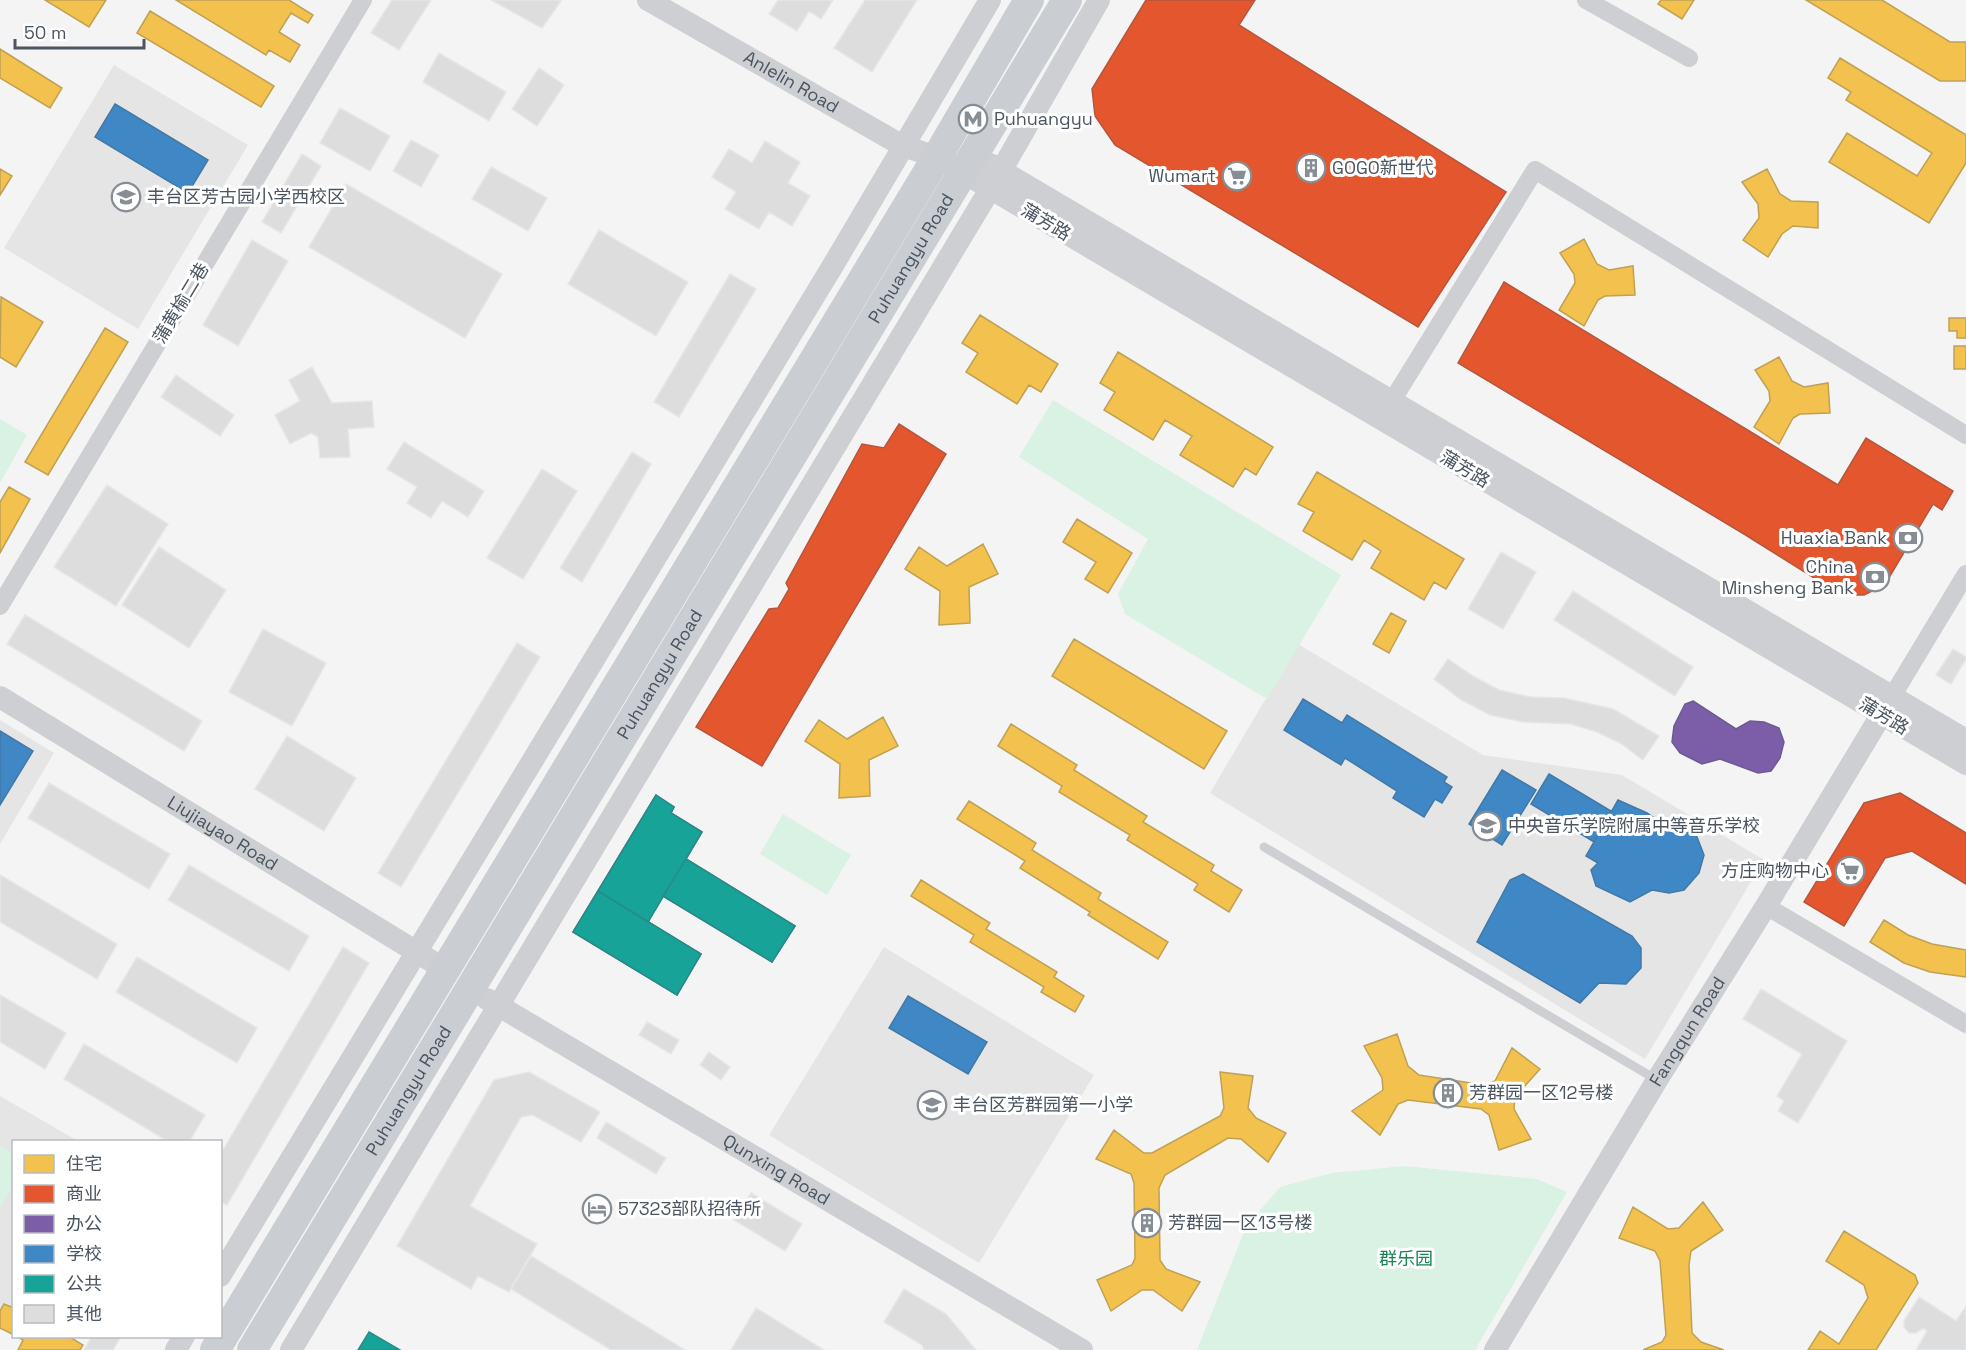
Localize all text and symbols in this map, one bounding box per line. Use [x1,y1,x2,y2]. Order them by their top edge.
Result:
scale bar [15,12,144,50]
text: 50 m [24,21,66,44]
street label: Anlelin Road [740,45,843,118]
metro station icon: Puhuangyu [957,103,989,135]
place label: Puhuangyu [994,107,1093,130]
building icon: GOGO新世代 [1295,152,1327,184]
place label: GOGO新世代 [1332,156,1434,179]
supermarket icon: Wumart [1221,160,1253,192]
place label: Wumart [1148,164,1216,187]
school or university icon: 丰台区芳古园小学西校区 [110,181,142,213]
place label: 丰台区芳古园小学西校区 [147,185,345,208]
street label: Puhuangyu Road [863,189,959,327]
street label: 蒲芳路 [1017,198,1075,245]
street label: 蒲黄榆二巷 [148,258,214,347]
street label: 蒲芳路 [1436,445,1494,492]
bank icon: Huaxia Bank [1892,522,1924,554]
place label: Huaxia Bank [1781,526,1887,549]
place label: China Minsheng Bank [1722,555,1854,599]
bank icon: China Minsheng Bank [1859,561,1891,593]
street label: Puhuangyu Road [611,605,707,743]
street label: 蒲芳路 [1855,692,1913,739]
street label: Liujiayao Road [163,790,282,875]
school or university icon: 中央音乐学院附属中等音乐学校 [1471,810,1503,842]
place label: 中央音乐学院附属中等音乐学校 [1508,814,1760,837]
supermarket icon: 方庄购物中心 [1834,855,1866,887]
place label: 方庄购物中心 [1721,859,1829,882]
street label: Fangqun Road [1644,972,1730,1090]
street label: Puhuangyu Road [360,1021,456,1159]
building icon: 芳群园一区12号楼 [1432,1077,1464,1109]
place label: 芳群园一区12号楼 [1469,1081,1613,1104]
school or university icon: 丰台区芳群园第一小学 [916,1089,948,1121]
place label: 丰台区芳群园第一小学 [953,1093,1133,1116]
street label: Qunxing Road [719,1129,834,1210]
legend [12,1140,222,1338]
text: 住宅 [66,1152,102,1175]
text: 商业 [66,1182,102,1205]
hotel icon: 57323部队招待所 [581,1193,613,1225]
place label: 57323部队招待所 [618,1197,761,1220]
building icon: 芳群园一区13号楼 [1131,1207,1163,1239]
place label: 芳群园一区13号楼 [1168,1211,1312,1234]
text: 办公 [66,1212,102,1235]
text: 学校 [66,1242,102,1265]
park label: 群乐园 [1379,1247,1433,1270]
text: 公共 [66,1272,102,1295]
text: 其他 [66,1302,102,1325]

